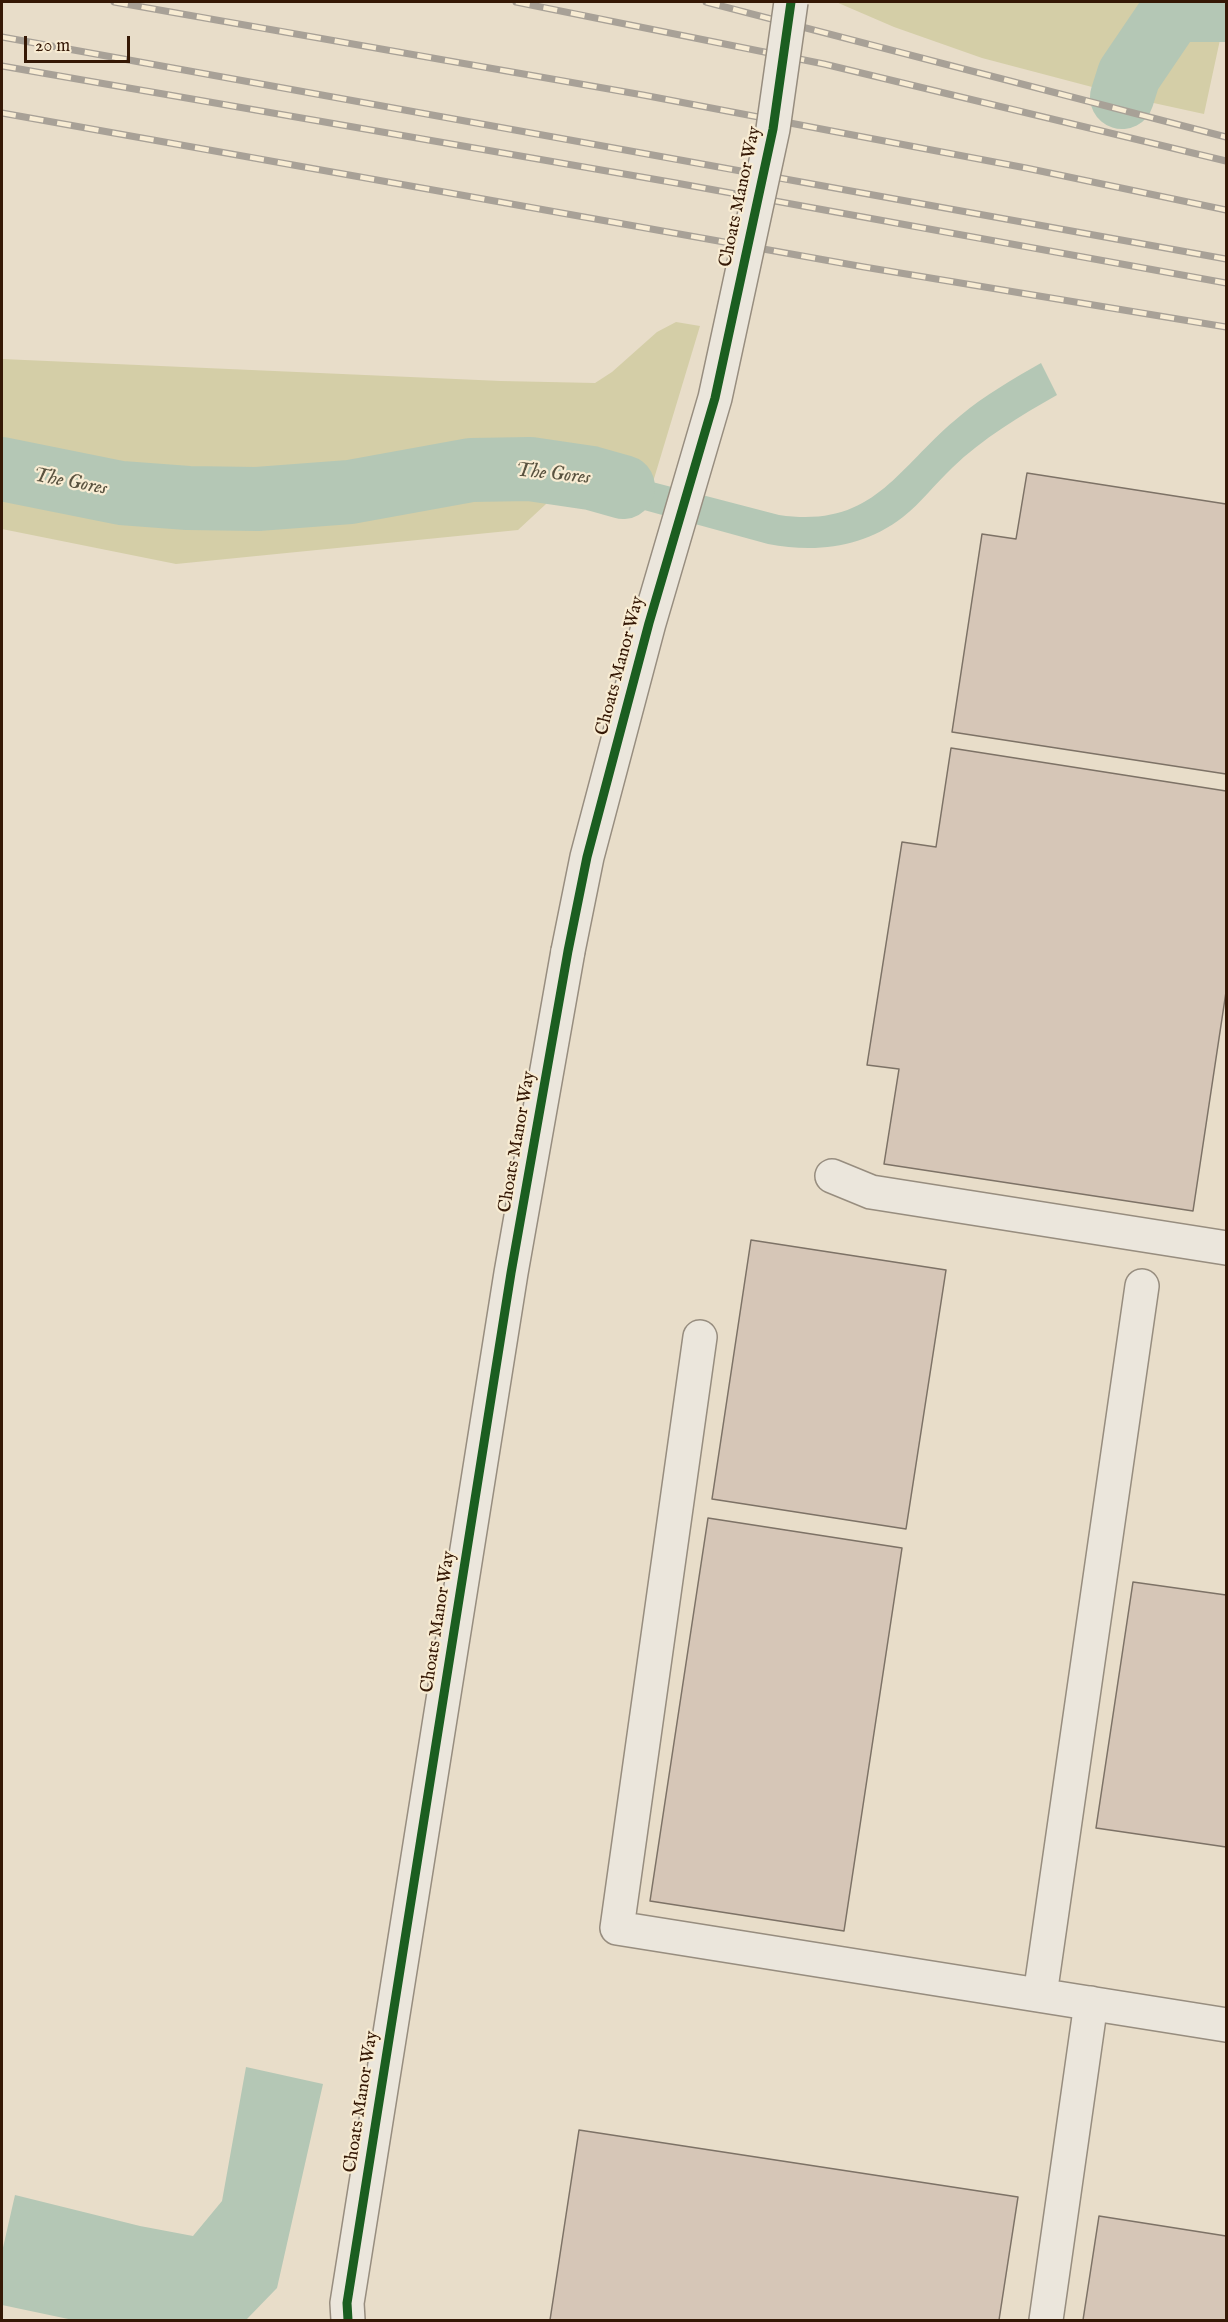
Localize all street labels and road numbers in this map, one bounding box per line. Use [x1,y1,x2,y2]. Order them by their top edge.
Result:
street label: Choats Manor Way [716,125,766,269]
street label: Choats Manor Way [592,594,650,738]
street label: Choats Manor Way [495,1070,541,1214]
street label: Choats Manor Way [417,1550,461,1694]
street label: Choats Manor Way [340,2030,384,2174]

